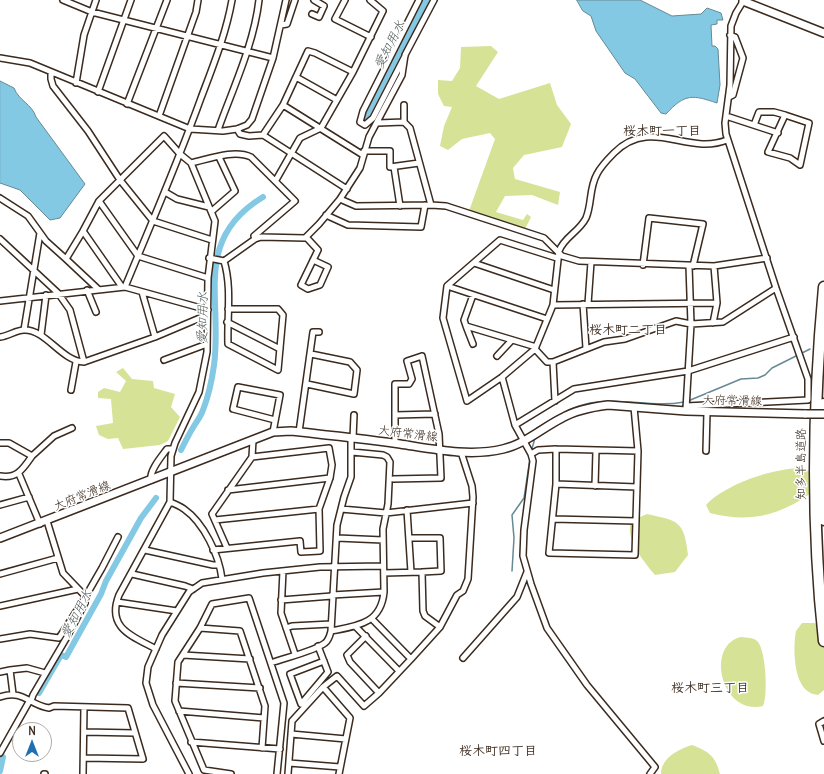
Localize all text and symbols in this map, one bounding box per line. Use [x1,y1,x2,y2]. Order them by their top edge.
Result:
water label: 愛知用水 [371,18,409,72]
district label: 桜木町一丁目 [623,123,701,139]
water label: 愛知用水 [195,292,211,344]
district label: 桜木町二丁目 [589,322,667,338]
street label: 大府常滑線 [702,393,762,409]
street label: 大府常滑線 [377,423,439,445]
street label: 知多半島道路 [795,428,809,500]
street label: 大府常滑線 [51,478,113,514]
water label: 愛知用水 [58,587,96,641]
district label: 桜木町三丁目 [671,680,749,696]
north arrow [12,722,52,762]
text: N [28,724,36,738]
district label: 桜木町四丁目 [459,743,537,759]

